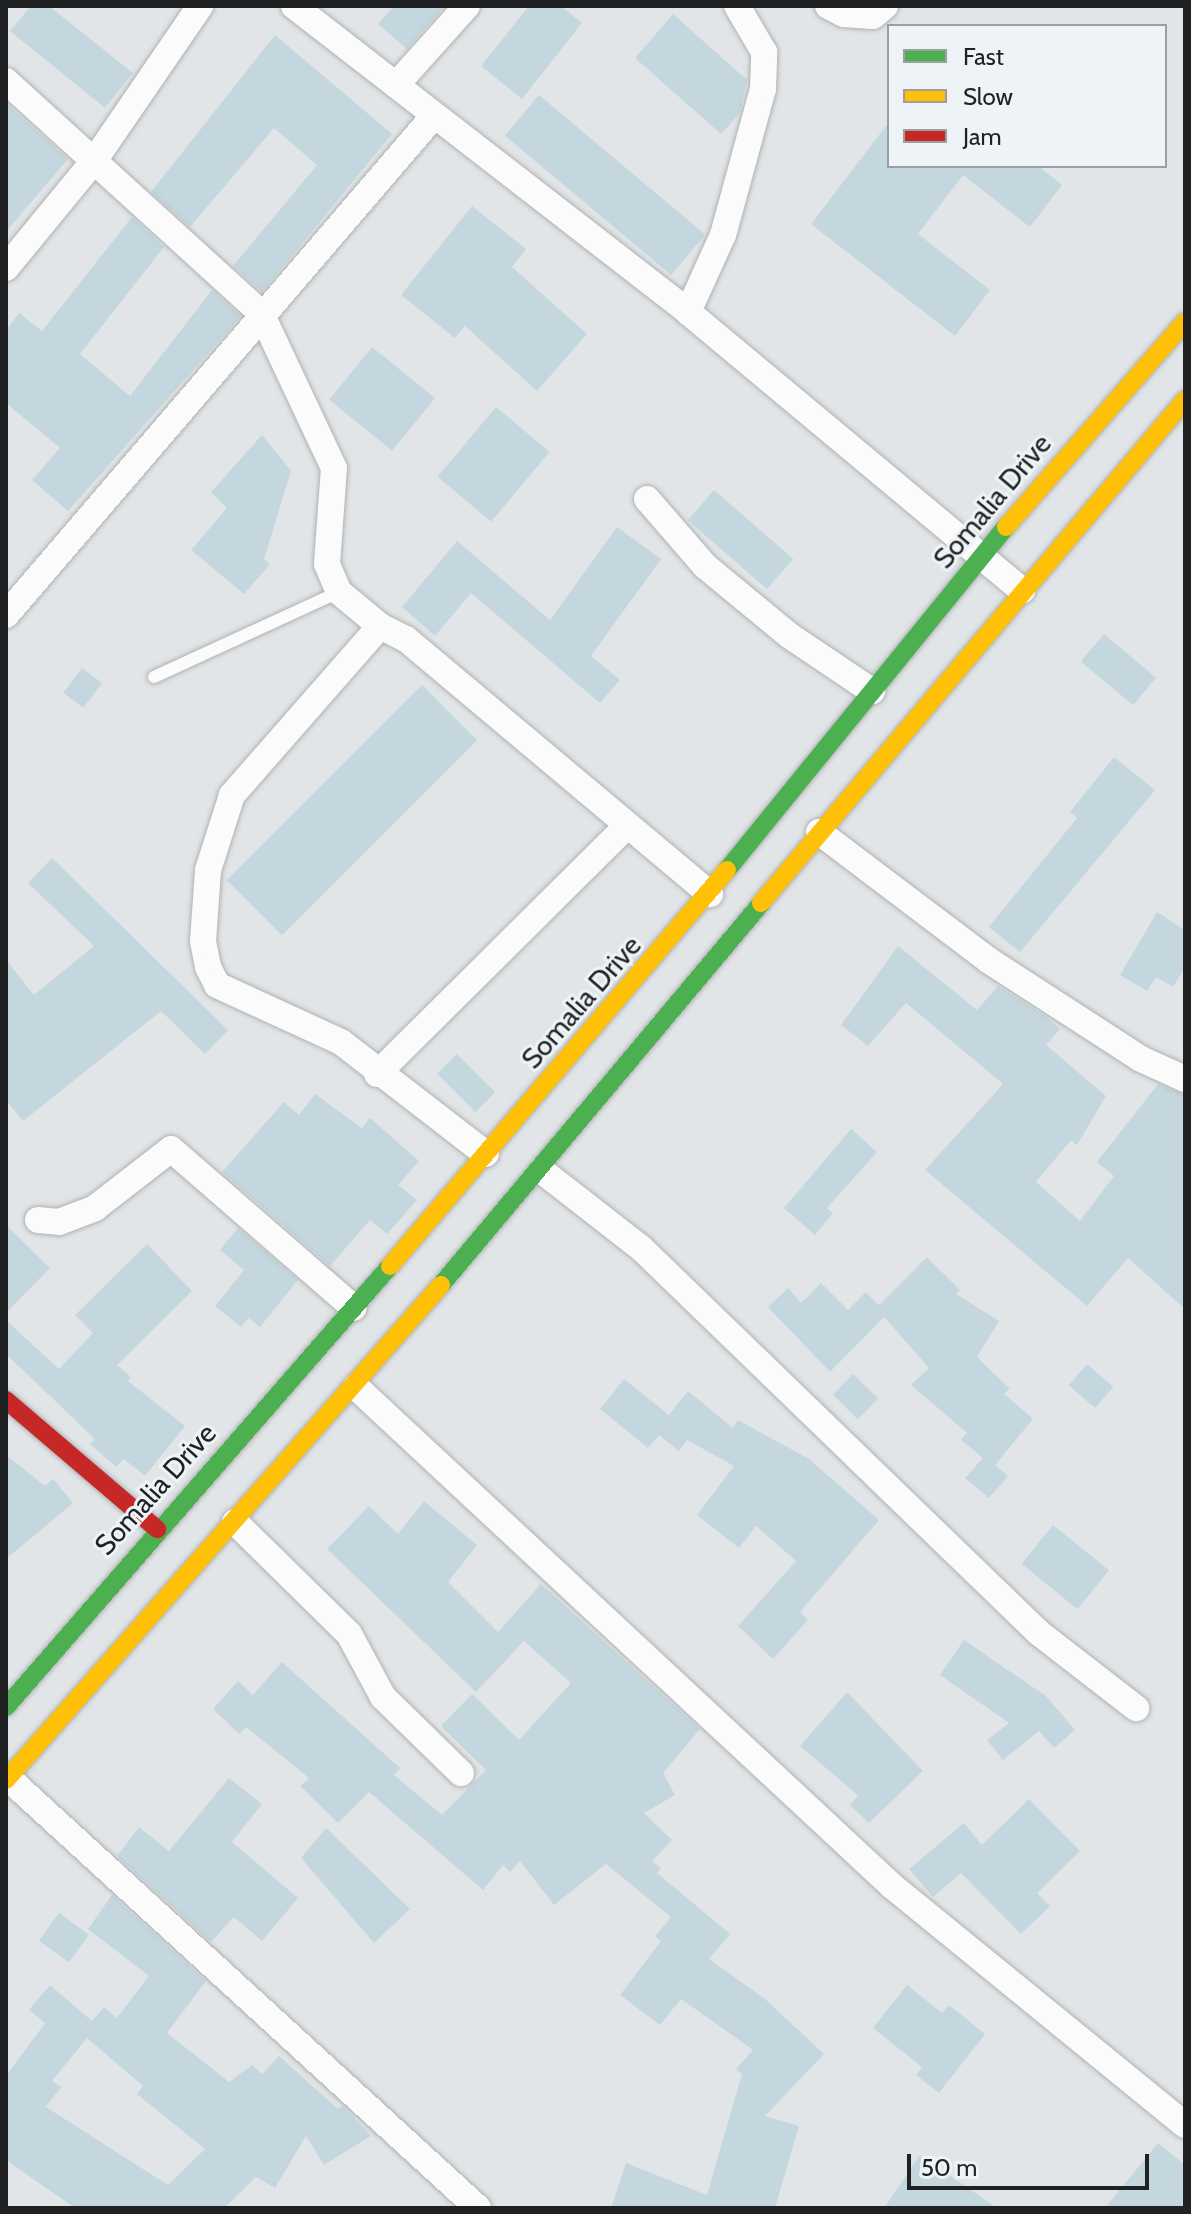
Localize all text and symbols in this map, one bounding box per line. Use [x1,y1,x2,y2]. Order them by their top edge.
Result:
legend [887,24,1167,168]
text: Fast [963,42,1004,71]
text: Slow [963,82,1013,111]
text: Jam [963,122,1001,151]
street label: Somalia Drive [926,427,1058,575]
street label: Somalia Drive [514,929,648,1075]
street label: Somalia Drive [87,1417,223,1561]
scale bar [911,2138,1153,2188]
text: 50 m [921,2153,977,2182]

